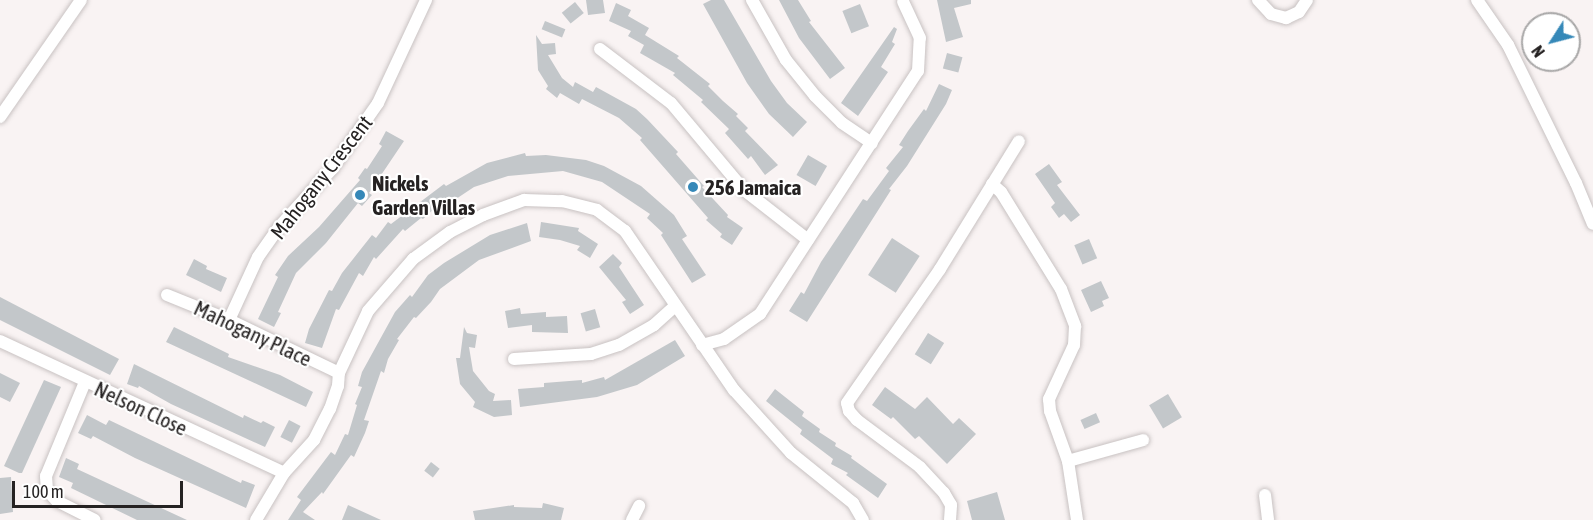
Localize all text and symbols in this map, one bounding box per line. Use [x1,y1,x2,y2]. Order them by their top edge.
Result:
north arrow [1521,12,1581,72]
text: N [1528,42,1548,61]
street label: Mahogany Crescent [265,110,377,244]
place label: Nickels Garden Villas [372,170,475,220]
place label: 256 Jamaica [705,174,801,200]
marker: 256 Jamaica [686,180,700,194]
marker: Nickels Garden Villas [353,188,367,202]
street label: Mahogany Place [190,295,316,371]
street label: Nelson Close [91,376,191,440]
scale bar [15,469,186,507]
text: 100 m [23,481,64,502]

